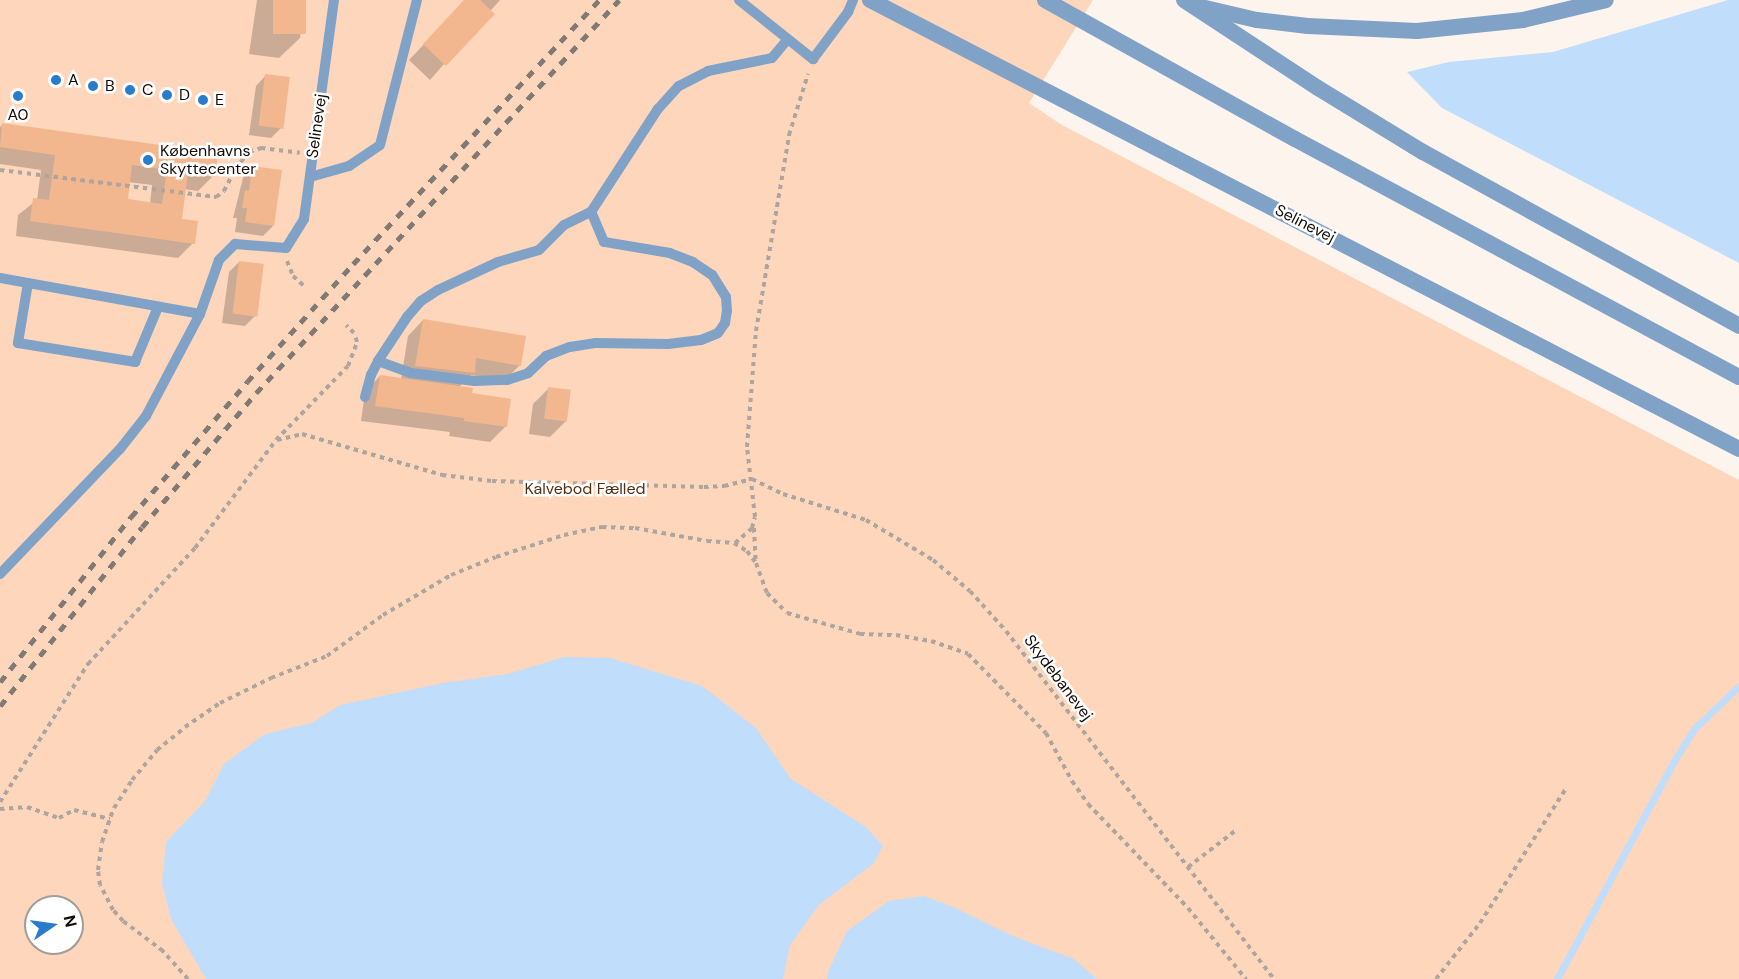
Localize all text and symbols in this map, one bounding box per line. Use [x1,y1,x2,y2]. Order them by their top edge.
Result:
place label: A [68,70,79,90]
marker: A [49,73,63,87]
place label: B [105,76,115,96]
marker: B [86,79,100,93]
place label: C [142,80,153,100]
marker: C [123,83,137,97]
place label: D [179,85,190,105]
marker: D [160,88,174,102]
marker: A0 [11,89,25,103]
place label: E [215,90,224,110]
marker: E [196,93,210,107]
street label: Selinevej [303,93,331,159]
place label: A0 [8,105,28,125]
place label: Københavns Skyttecenter [160,141,256,179]
marker: Københavns Skyttecenter [141,153,155,167]
street label: Selinevej [1272,201,1338,247]
park label: Kalvebod Fælled [524,479,646,499]
street label: Skydebanevej [1020,631,1096,725]
north arrow [24,895,84,955]
text: N [59,913,82,929]

